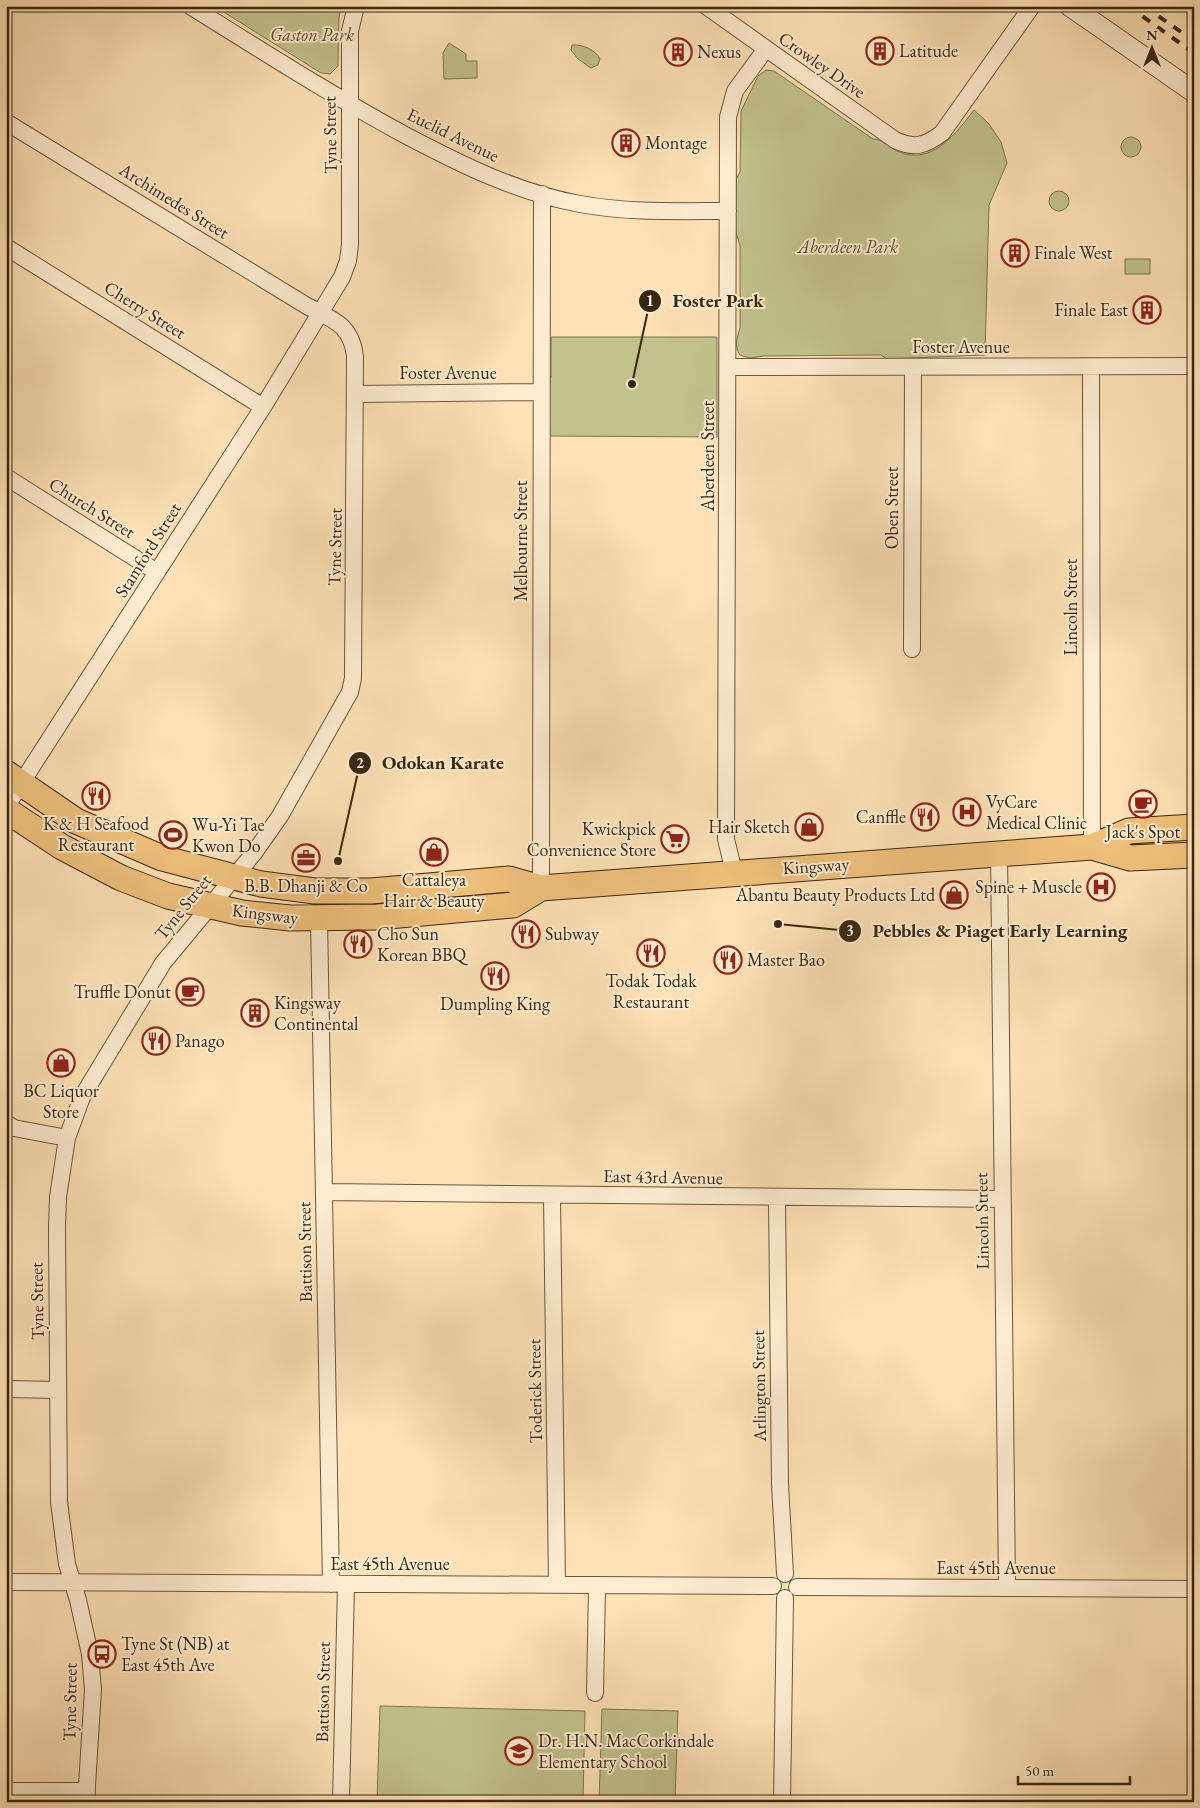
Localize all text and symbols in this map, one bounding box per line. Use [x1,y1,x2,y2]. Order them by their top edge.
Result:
north arrow [1128,22,1178,72]
park label: Gaston Park [270,23,354,46]
street label: Crowley Drive [774,26,870,103]
text: N [1146,26,1158,44]
building icon: Latitude [865,36,895,66]
building icon: Nexus [663,37,693,67]
place label: Latitude [899,39,958,62]
place label: Nexus [697,40,741,63]
street label: Tyne Street [317,96,342,174]
street label: Euclid Avenue [403,102,503,167]
building icon: Montage [611,128,641,158]
place label: Montage [645,131,707,154]
street label: Archimedes Street [114,157,234,244]
park label: Aberdeen Park [796,235,898,258]
building icon: Finale West [1000,238,1030,268]
place label: Finale West [1034,241,1113,264]
street label: Cherry Street [100,275,191,344]
callout: Foster Park [637,284,773,318]
text: Foster Park [672,288,764,313]
text: 1 [646,291,654,310]
building icon: Finale East [1132,295,1162,325]
place label: Finale East [1054,298,1128,321]
street label: Foster Avenue [912,335,1010,358]
street label: Foster Avenue [399,361,497,384]
street label: Aberdeen Street [696,400,719,512]
street label: Oben Street [880,466,903,549]
street label: Church Street [45,472,140,543]
street label: Melbourne Street [509,480,532,601]
street label: Stamford Street [109,498,186,601]
street label: Tyne Street [322,508,347,586]
street label: Lincoln Street [1059,558,1082,656]
callout: Odokan Karate [347,746,514,780]
text: Odokan Karate [382,750,504,775]
text: 2 [356,753,364,772]
restaurant icon: K & H Seafood Restaurant [81,781,111,811]
cafe icon: Jack's Spot [1128,789,1158,819]
place label: VyCare Medical Clinic [986,790,1087,834]
hospital icon: VyCare Medical Clinic [952,797,982,827]
restaurant icon: Canffle [910,802,940,832]
place label: Canffle [856,805,906,828]
place label: K & H Seafood Restaurant [43,812,150,856]
shop icon: Hair Sketch [794,812,824,842]
place label: Wu-Yi Tae Kwon Do [192,813,265,857]
place label: Hair Sketch [708,815,790,838]
place label: Kwickpick Convenience Store [527,817,657,861]
sports icon: Wu-Yi Tae Kwon Do [158,820,188,850]
place label: Jack's Spot [1104,820,1181,843]
supermarket icon: Kwickpick Convenience Store [660,824,690,854]
shop icon: Cattaleya Hair & Beauty [419,837,449,867]
office icon: B.B. Dhanji & Co [291,843,321,873]
street label: Kingsway [782,852,850,879]
place label: Cattaleya Hair & Beauty [384,868,484,912]
street label: Tyne Street [149,869,216,944]
hospital icon: Spine + Muscle [1086,872,1116,902]
place label: B.B. Dhanji & Co [244,874,368,897]
place label: Spine + Muscle [975,875,1082,898]
shop icon: Abantu Beauty Products Ltd [939,880,969,910]
place label: Abantu Beauty Products Ltd [735,883,936,906]
street label: Kingsway [231,898,300,929]
callout: Pebbles & Piaget Early Learning [838,914,1138,948]
text: Pebbles & Piaget Early Learning [873,918,1128,943]
restaurant icon: Subway [511,919,541,949]
text: 3 [846,921,854,940]
place label: Cho Sun Korean BBQ [377,922,469,966]
place label: Subway [545,922,599,945]
restaurant icon: Cho Sun Korean BBQ [343,929,373,959]
restaurant icon: Todak Todak Restaurant [636,938,666,968]
restaurant icon: Master Bao [713,945,743,975]
place label: Master Bao [747,948,825,971]
restaurant icon: Dumpling King [480,961,510,991]
place label: Todak Todak Restaurant [605,969,697,1013]
cafe icon: Truffle Donut [175,977,205,1007]
place label: Truffle Donut [74,980,171,1003]
place label: Kingsway Continental [274,991,358,1035]
place label: Dumpling King [440,992,550,1015]
building icon: Kingsway Continental [240,998,270,1028]
restaurant icon: Panago [141,1026,171,1056]
place label: Panago [175,1029,225,1052]
shop icon: BC Liquor Store [46,1048,76,1078]
place label: BC Liquor Store [23,1079,99,1123]
street label: East 43rd Avenue [603,1164,723,1189]
street label: Lincoln Street [969,1172,994,1270]
street label: Battison Street [292,1201,317,1303]
street label: Tyne Street [24,1262,49,1340]
street label: Arlington Street [746,1330,771,1443]
street label: Toderick Street [522,1338,547,1443]
street label: East 45th Avenue [330,1552,450,1575]
street label: East 45th Avenue [936,1556,1056,1579]
place label: Tyne St (NB) at East 45th Ave [121,1632,230,1676]
bus stop icon: Tyne St (NB) at East 45th Ave [87,1639,117,1669]
street label: Battison Street [310,1641,335,1743]
street label: Tyne Street [57,1663,82,1741]
place label: Dr. H.N. MacCorkindale Elementary School [538,1729,714,1773]
school or university icon: Dr. H.N. MacCorkindale Elementary School [504,1736,534,1766]
scale bar [1018,1753,1130,1785]
text: 50 m [1025,1761,1054,1780]

